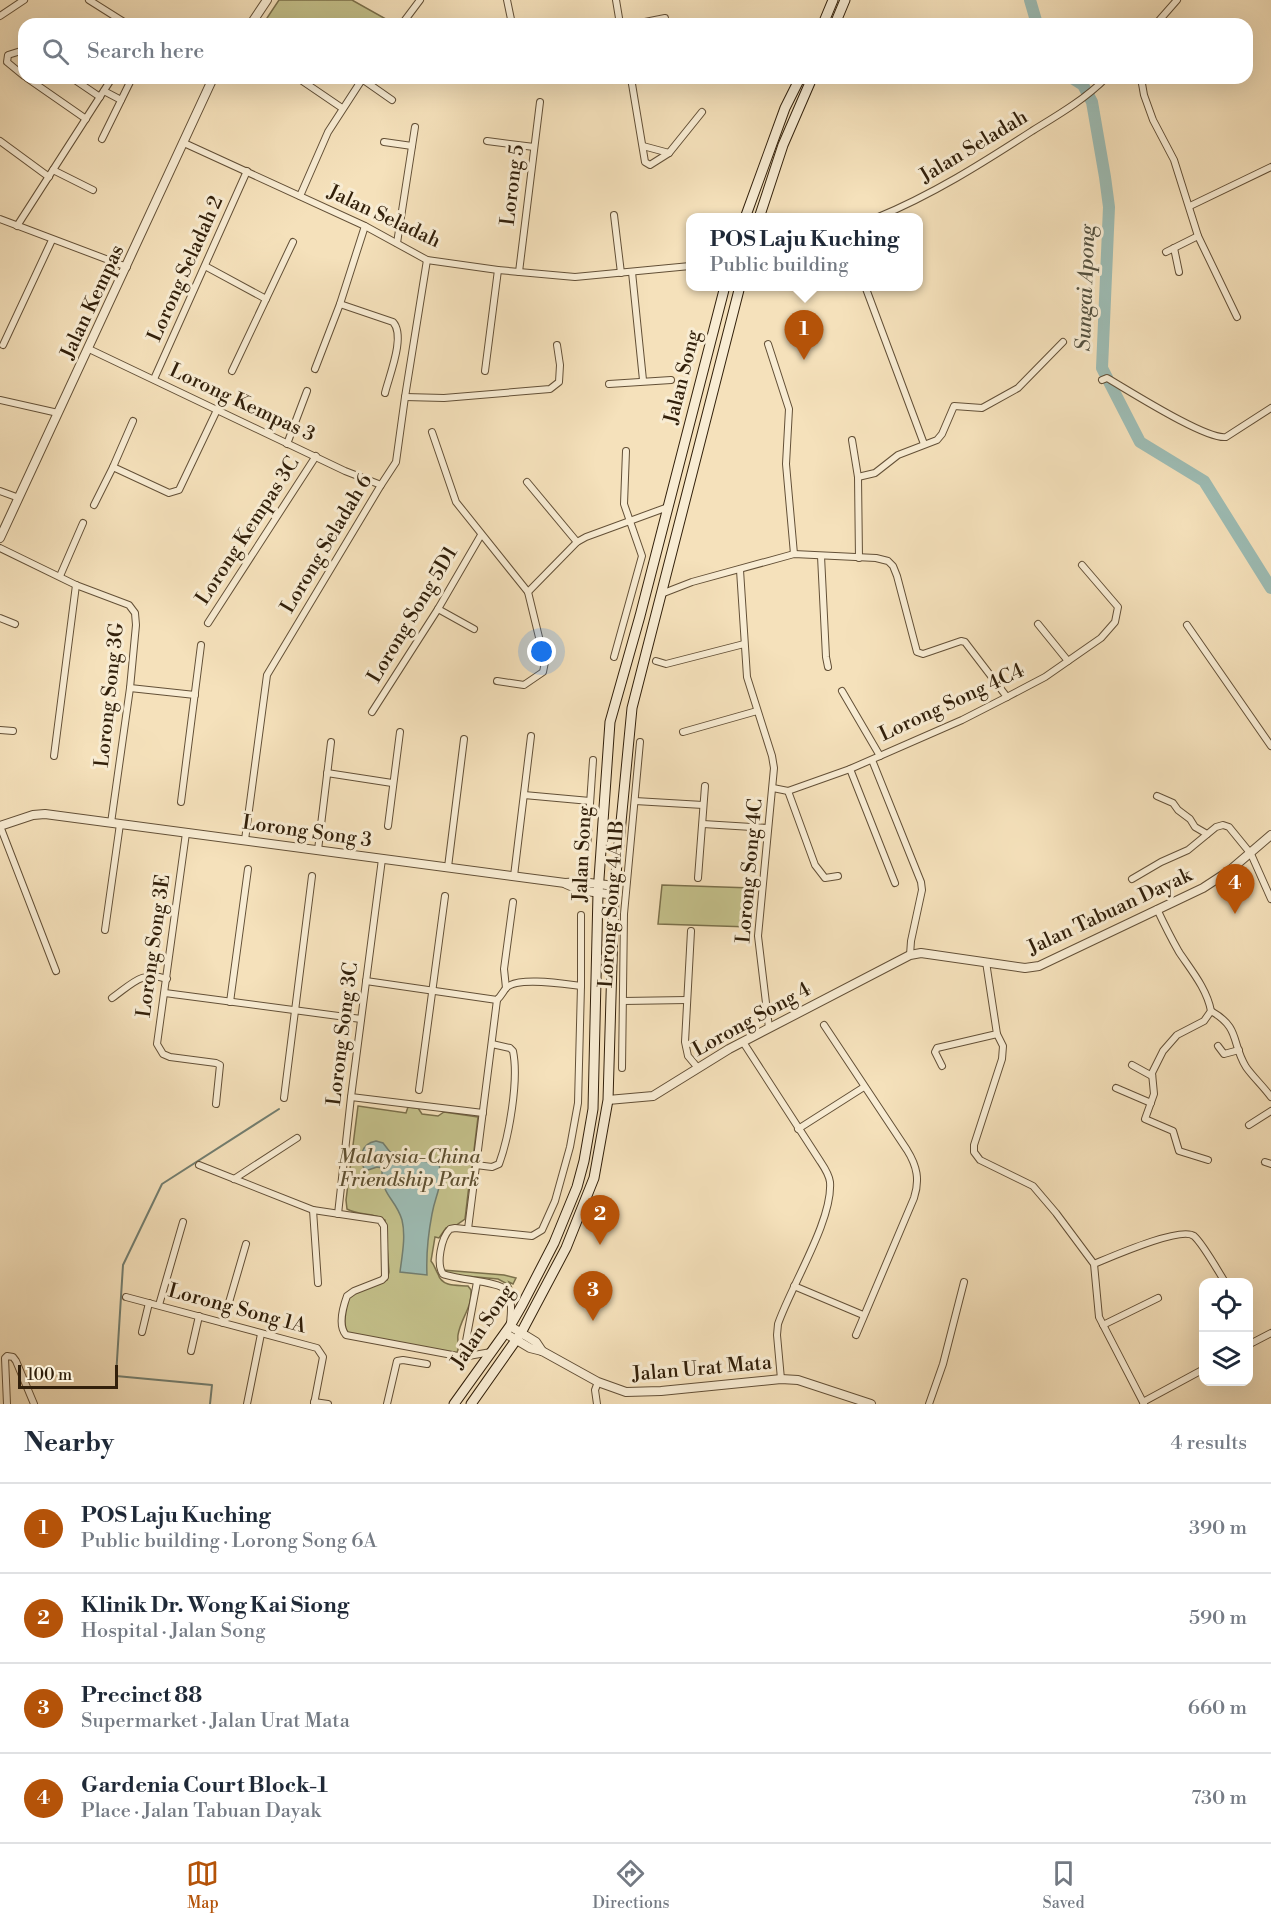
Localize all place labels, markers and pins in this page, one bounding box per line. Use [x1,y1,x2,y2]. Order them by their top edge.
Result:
pin: 1 [784,310,824,360]
pin: 4 [1216,864,1254,914]
pin: 2 [580,1196,620,1245]
pin: 3 [574,1272,612,1321]

